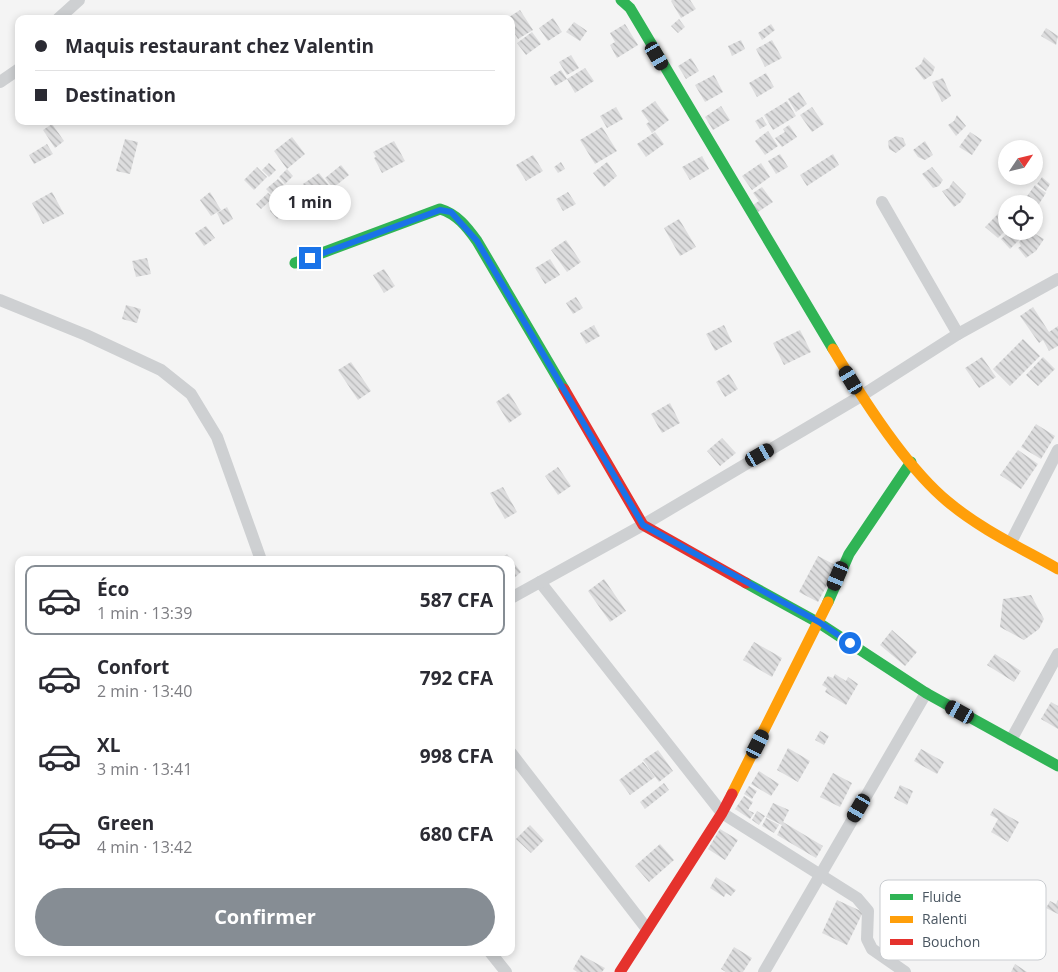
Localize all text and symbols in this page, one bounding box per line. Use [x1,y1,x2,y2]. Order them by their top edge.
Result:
text: Maquis restaurant chez Valentin [65,33,374,59]
car [643,39,670,73]
text: Destination [65,82,176,108]
north arrow [998,140,1042,185]
map controls [998,140,1043,240]
callout: 1 min [269,186,351,220]
text: 1 min [288,191,332,213]
button: locate [998,195,1043,240]
route end [299,247,321,269]
car [836,363,865,397]
car [743,441,776,469]
car [825,559,850,593]
text: Éco [97,576,129,602]
icon: car [37,578,82,623]
text: 587 CFA [420,587,493,613]
text: 1 min · 13:39 [97,602,192,624]
route start [839,632,861,654]
text: Confort [97,654,169,680]
icon: car [37,656,82,701]
text: 792 CFA [420,665,493,691]
text: 2 min · 13:40 [97,680,192,702]
car [943,698,976,726]
car [744,727,771,761]
text: XL [97,732,120,758]
icon: car [37,734,82,779]
text: 998 CFA [420,743,493,769]
text: 3 min · 13:41 [97,758,192,780]
car [845,791,872,825]
text: Green [97,810,154,836]
icon: car [37,812,82,857]
text: 680 CFA [420,821,493,847]
text: 4 min · 13:42 [97,836,192,858]
legend [880,880,1046,960]
text: Fluide [922,887,961,906]
button: Confirmer [35,888,495,946]
text: Ralenti [922,909,967,928]
text: Bouchon [922,932,980,951]

